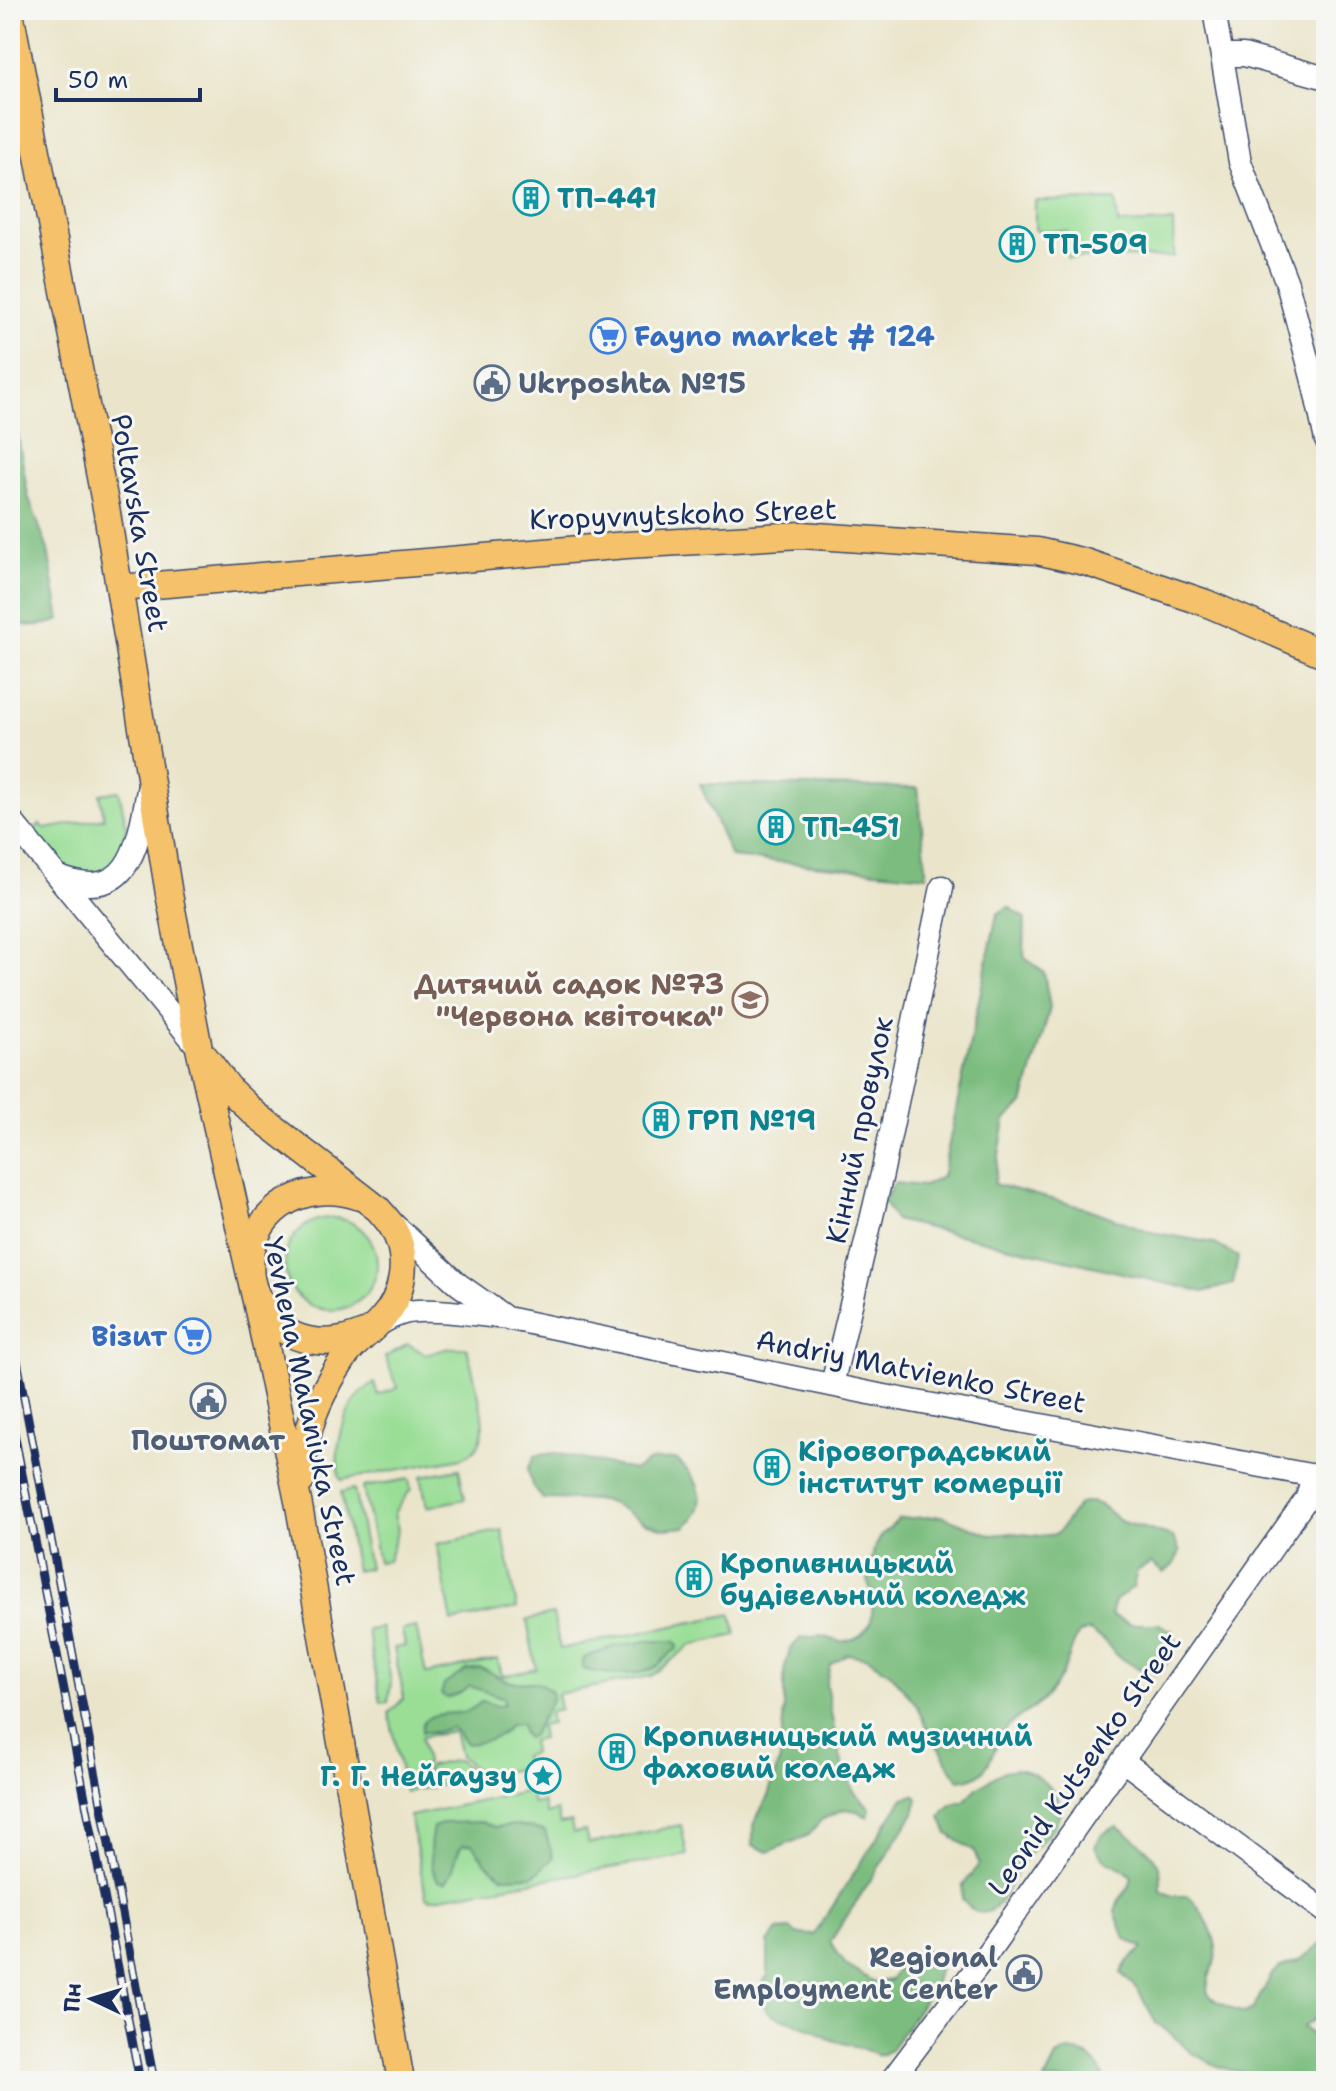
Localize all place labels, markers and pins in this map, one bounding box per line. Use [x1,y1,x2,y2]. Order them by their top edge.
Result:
building icon: ТП-441 [512,179,550,217]
place label: ТП-441 [557,179,657,217]
building icon: ТП-509 [998,225,1036,263]
place label: ТП-509 [1043,225,1148,263]
supermarket icon: Fayno market # 124 [589,317,627,355]
place label: Fayno market # 124 [634,317,935,355]
public building icon: Ukrposhta №15 [473,364,511,402]
place label: Ukrposhta №15 [518,364,746,402]
building icon: ТП-451 [757,808,795,846]
place label: ТП-451 [802,808,900,846]
place label: Дитячий садок №73 "Червона квіточка" [414,965,724,1035]
school or university icon: Дитячий садок №73 "Червона квіточка" [731,981,769,1019]
building icon: ГРП №19 [642,1101,680,1139]
place label: ГРП №19 [687,1101,816,1139]
place label: Візит [91,1317,167,1355]
supermarket icon: Візит [174,1317,212,1355]
public building icon: Поштомат [189,1382,227,1420]
place label: Поштомат [131,1421,285,1459]
place label: Кіровоградський інститут комерції [798,1432,1063,1502]
building icon: Кіровоградський інститут комерції [753,1448,791,1486]
place label: Кропивницький будівельний коледж [720,1544,1026,1614]
building icon: Кропивницький будівельний коледж [675,1560,713,1598]
place label: Кропивницький музичний фаховий коледж [643,1717,1033,1787]
building icon: Кропивницький музичний фаховий коледж [598,1733,636,1771]
place label: Г. Г. Нейгаузу [320,1757,517,1795]
place icon: Г. Г. Нейгаузу [524,1757,562,1795]
place label: Regional Employment Center [713,1938,998,2008]
public building icon: Regional Employment Center [1005,1954,1043,1992]

